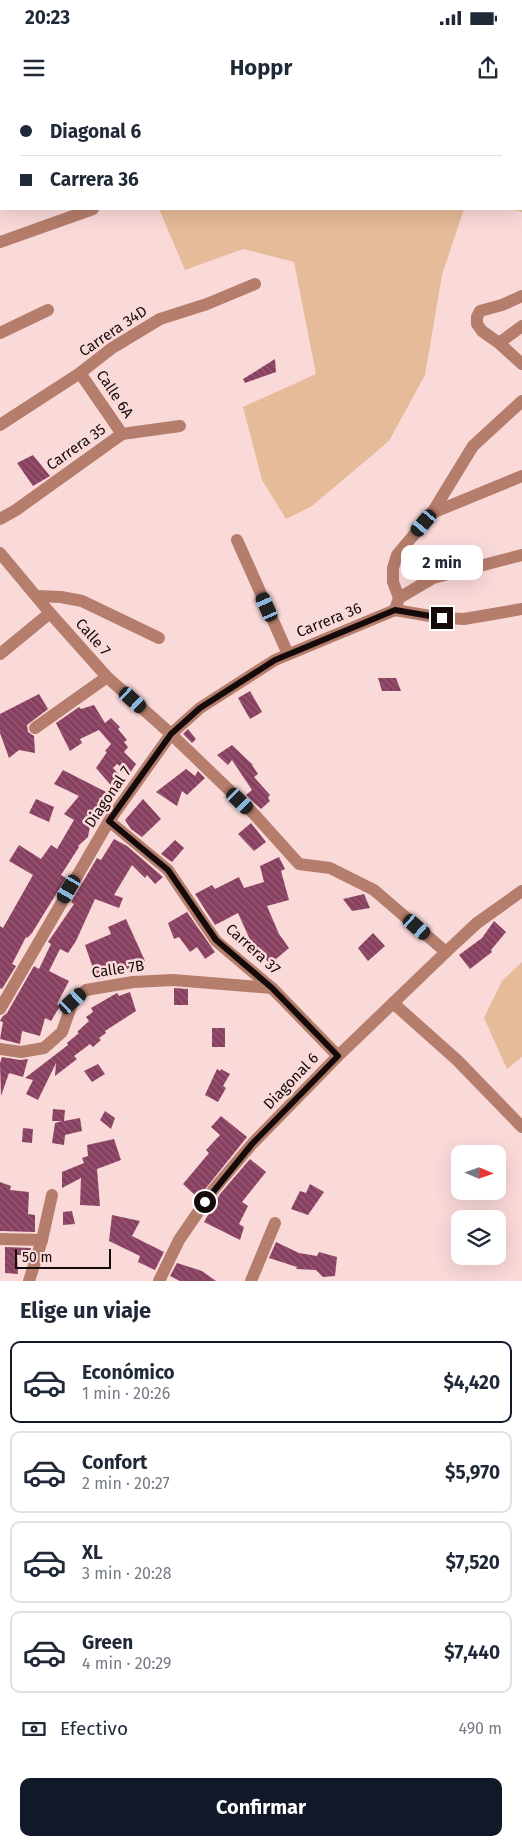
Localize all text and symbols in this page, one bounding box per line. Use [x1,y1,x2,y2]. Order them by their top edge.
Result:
text: 20:23 [25,6,70,29]
icon: menu [20,54,48,82]
text: Hoppr [230,54,292,81]
icon: share [474,54,502,82]
text: Diagonal 6 [50,120,141,143]
text: Carrera 36 [50,168,139,191]
street label: Carrera 34D [76,302,150,360]
street label: Calle 6A [93,367,138,422]
street label: Carrera 35 [43,420,109,474]
car [408,507,439,539]
callout: 2 min [401,546,483,580]
text: 2 min [422,553,462,572]
car [254,590,279,624]
street label: Carrera 36 [294,599,364,641]
route end [431,607,453,629]
street label: Calle 7 [72,615,115,660]
car [116,684,149,716]
street label: Diagonal 7 [81,763,135,831]
car [223,785,256,817]
car [55,872,82,906]
car [400,911,433,943]
street label: Carrera 37 [222,920,284,978]
street label: Calle 7B [91,956,145,982]
car [56,985,89,1017]
street label: Diagonal 6 [260,1049,322,1113]
north arrow [451,1145,506,1200]
map controls [451,1145,506,1265]
route start [194,1191,216,1213]
button: layers [451,1210,506,1265]
scale bar [15,1246,111,1269]
text: 50 m [22,1249,53,1266]
text: Elige un viaje [20,1297,151,1324]
icon: car [22,1360,67,1405]
text: Económico [82,1361,175,1384]
text: $4,420 [443,1371,500,1394]
text: 1 min · 20:26 [82,1384,170,1403]
icon: car [22,1450,67,1495]
text: Confort [82,1451,147,1474]
text: $5,970 [445,1461,500,1484]
text: 2 min · 20:27 [82,1474,170,1493]
icon: car [22,1540,67,1585]
text: XL [82,1541,103,1564]
text: $7,520 [445,1551,500,1574]
text: 3 min · 20:28 [82,1564,172,1583]
icon: car [22,1630,67,1675]
text: Green [82,1631,133,1654]
text: $7,440 [444,1641,500,1664]
text: 4 min · 20:29 [82,1654,172,1673]
icon: cash [20,1715,48,1743]
text: Efectivo [60,1717,128,1740]
text: 490 m [459,1719,502,1738]
button: Confirmar [20,1778,502,1836]

